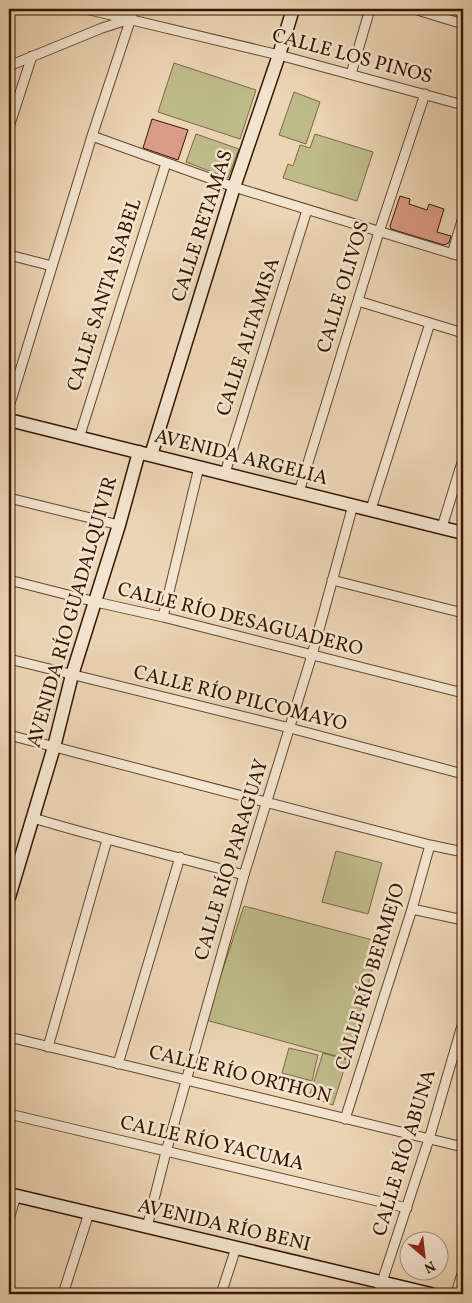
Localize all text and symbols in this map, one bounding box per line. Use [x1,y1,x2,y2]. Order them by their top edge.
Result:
street label: CALLE LOS PINOS [269,22,435,92]
street label: CALLE RETAMAS [165,146,241,306]
street label: CALLE SANTA ISABEL [61,195,149,395]
street label: CALLE OLIVOS [311,217,377,357]
street label: CALLE ALTAMISA [210,254,288,420]
street label: AVENIDA ARGELIA [151,423,331,493]
street label: AVENIDA RÍO GUADALQUIVIR [21,473,125,751]
street label: CALLE RÍO DESAGUADERO [114,576,366,664]
street label: CALLE RÍO PILCOMAYO [130,659,350,739]
street label: CALLE RÍO PARAGUAY [188,756,276,964]
street label: CALLE RÍO BERMEJO [329,880,413,1074]
street label: CALLE RÍO ORTHON [146,1039,334,1111]
street label: CALLE RÍO ABUNA [366,1066,444,1240]
street label: CALLE RÍO YACUMA [117,1109,307,1179]
street label: AVENIDA RÍO BENI [135,1192,313,1260]
north arrow [400,1230,450,1280]
text: N [420,1255,438,1277]

